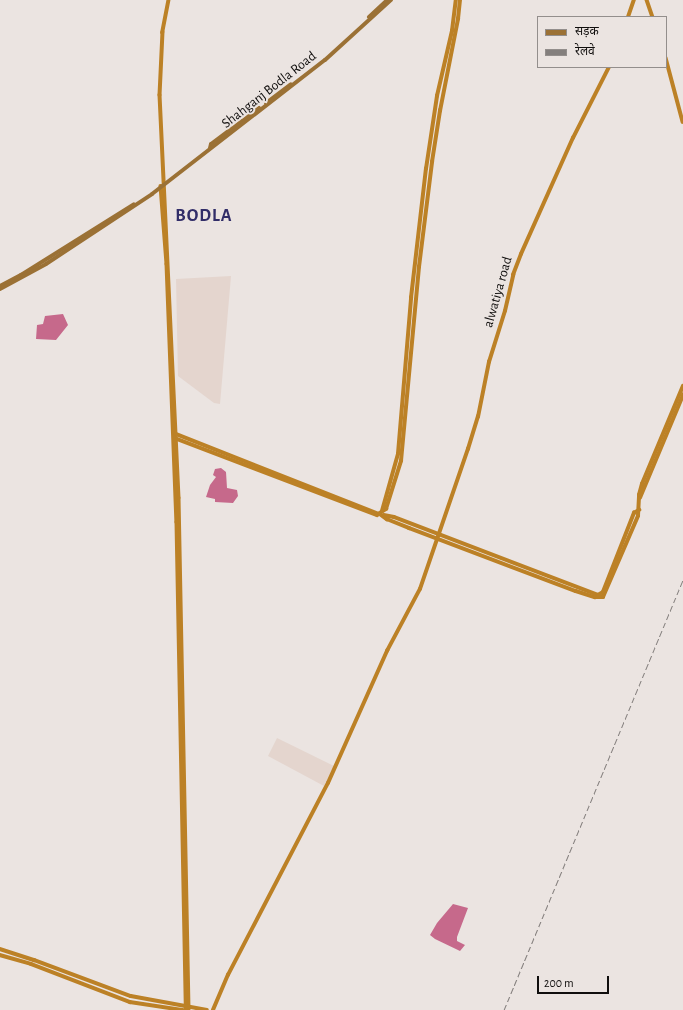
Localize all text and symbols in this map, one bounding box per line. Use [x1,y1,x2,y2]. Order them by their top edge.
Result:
legend [537,16,667,68]
text: सड़क [575,25,599,37]
text: रेलवे [575,45,595,57]
street label: Shahganj Bodla Road [218,48,320,132]
district label: BODLA [175,205,233,227]
street label: alwatiya road [480,255,516,329]
scale bar [539,968,611,994]
text: 200 m [544,977,574,989]

